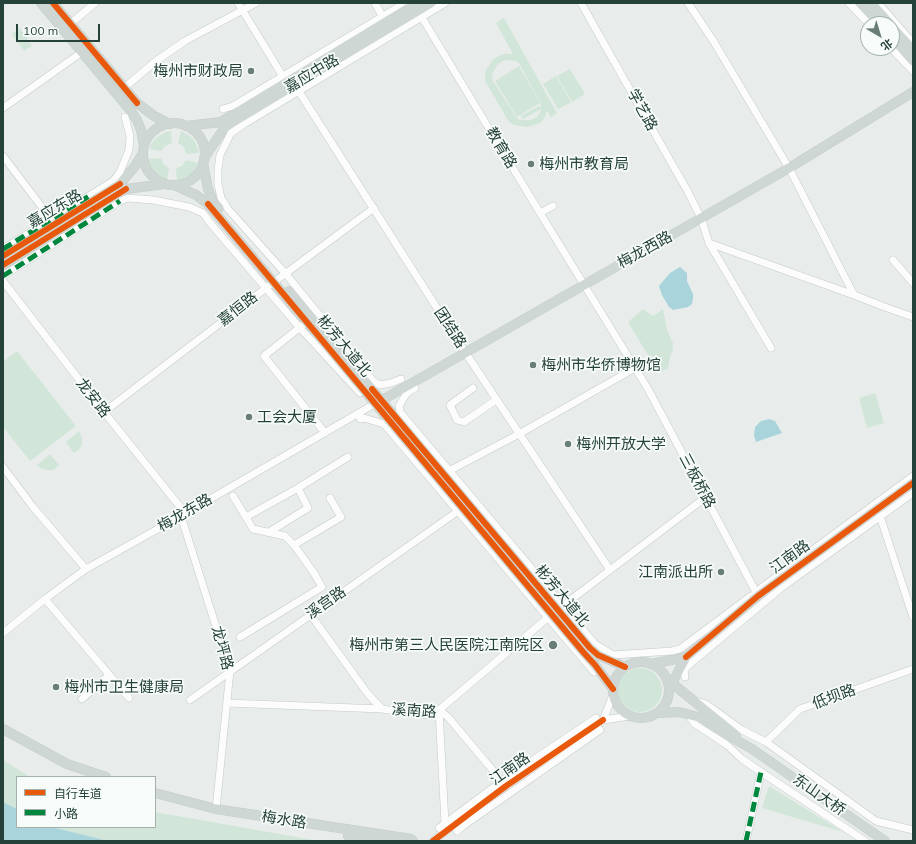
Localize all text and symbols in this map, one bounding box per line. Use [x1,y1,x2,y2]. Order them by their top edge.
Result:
scale bar [18,16,102,42]
north arrow [860,16,900,56]
text: 100 m [23,23,58,38]
text: 北 [878,36,895,54]
street label: 嘉应中路 [282,51,342,97]
place label: 梅州市财政局 [153,62,243,80]
marker: 梅州市财政局 [246,66,256,76]
street label: 学艺路 [623,86,661,134]
street label: 教育路 [482,124,520,172]
place label: 梅州市教育局 [539,155,629,173]
marker: 梅州市教育局 [526,159,536,169]
street label: 嘉应东路 [25,186,85,232]
street label: 梅龙西路 [614,228,676,272]
street label: 嘉恒路 [215,288,261,330]
street label: 团结路 [430,304,470,352]
street label: 彬芳大道北 [313,311,375,381]
place label: 梅州市华侨博物馆 [541,356,661,374]
marker: 梅州市华侨博物馆 [528,360,538,370]
street label: 龙安路 [72,375,114,421]
place label: 工会大厦 [257,408,317,426]
marker: 工会大厦 [244,412,254,422]
place label: 梅州开放大学 [576,435,666,453]
marker: 梅州开放大学 [563,439,573,449]
street label: 三板桥路 [675,450,719,512]
street label: 梅龙东路 [155,490,215,536]
street label: 江南路 [767,536,813,578]
street label: 彬芳大道北 [531,561,593,631]
place label: 江南派出所 [638,563,713,581]
marker: 江南派出所 [716,567,726,577]
street label: 溪宫路 [302,583,350,623]
street label: 龙坪路 [207,624,237,672]
place label: 梅州市第三人民医院江南院区 [349,636,544,654]
marker: 梅州市第三人民医院江南院区 [547,639,559,651]
place label: 梅州市卫生健康局 [64,678,184,696]
street label: 低坝路 [810,681,858,713]
marker: 梅州市卫生健康局 [51,682,61,692]
street label: 溪南路 [391,700,437,722]
street label: 江南路 [486,749,534,789]
street label: 东山大桥 [789,770,849,820]
legend [16,776,156,828]
text: 自行车道 [54,786,102,801]
text: 小路 [54,806,78,821]
street label: 梅水路 [260,808,308,832]

